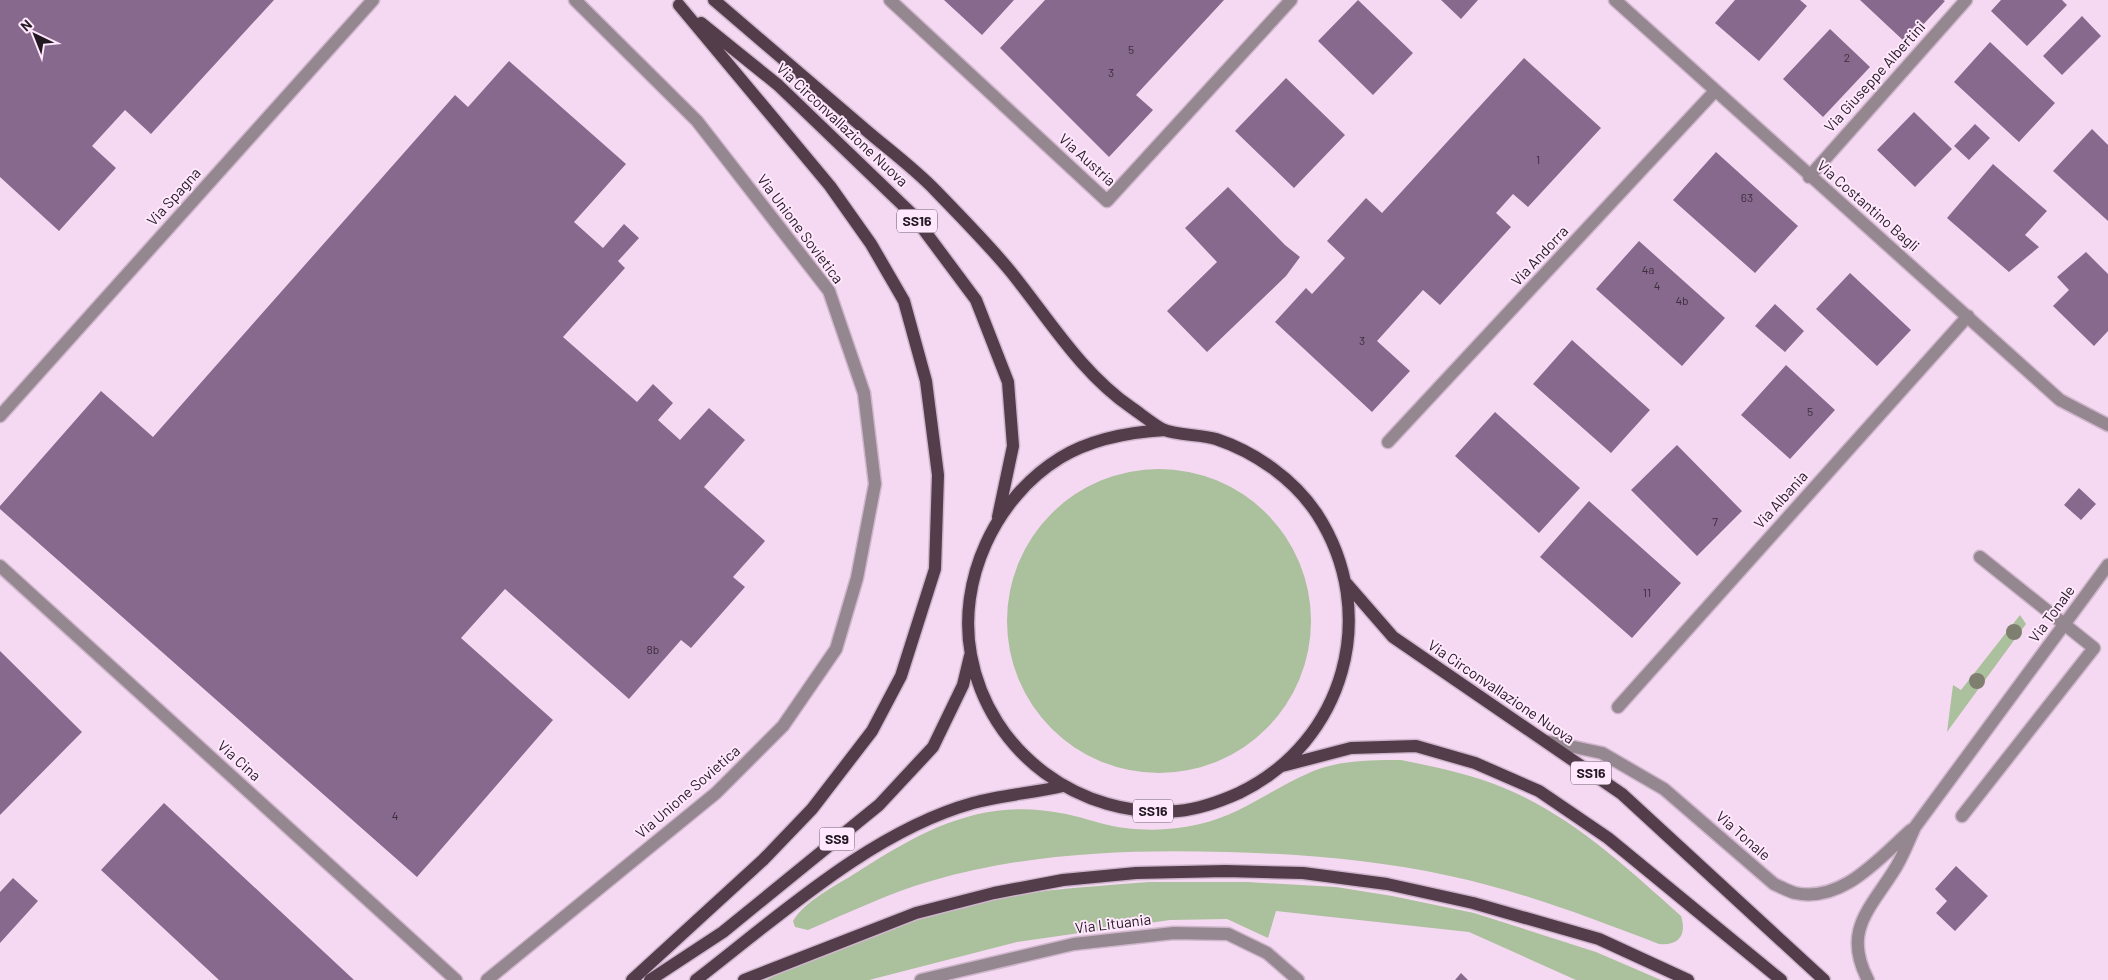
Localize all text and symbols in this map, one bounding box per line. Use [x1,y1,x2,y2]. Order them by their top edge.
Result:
north arrow [10,10,60,60]
text: N [17,16,35,35]
street label: Via Giuseppe Albertini [1820,17,1929,135]
house number: 5 [1128,42,1134,56]
house number: 2 [1844,50,1850,64]
street label: Via Circonvallazione Nuova [773,59,912,190]
house number: 3 [1108,65,1114,79]
street label: Via Austria [1056,129,1120,189]
house number: 1 [1536,152,1540,166]
street label: Via Costantino Bagli [1814,156,1924,255]
street label: Via Spagna [143,164,204,229]
street label: Via Unione Sovietica [754,170,848,287]
house number: 63 [1741,190,1753,204]
road number: SS16 [897,210,937,232]
street label: Via Andorra [1507,222,1572,289]
house number: 4a [1642,262,1654,276]
house number: 4 [1654,278,1660,292]
house number: 4b [1675,293,1689,307]
house number: 3 [1359,333,1365,347]
house number: 5 [1807,404,1813,418]
street label: Via Albania [1750,467,1811,532]
house number: 7 [1712,514,1718,528]
street label: Via Tonale [2024,581,2078,645]
house number: 11 [1643,585,1651,599]
street label: Via Circonvallazione Nuova [1425,635,1578,747]
house number: 8b [647,642,659,656]
street label: Via Cina [214,736,265,784]
street label: Via Unione Sovietica [631,741,743,841]
road number: SS16 [1571,761,1611,784]
road number: SS16 [1133,799,1173,822]
street label: Via Tonale [1713,807,1775,864]
house number: 4 [392,808,398,822]
road number: SS9 [820,828,854,851]
street label: Via Lituania [1074,909,1152,937]

